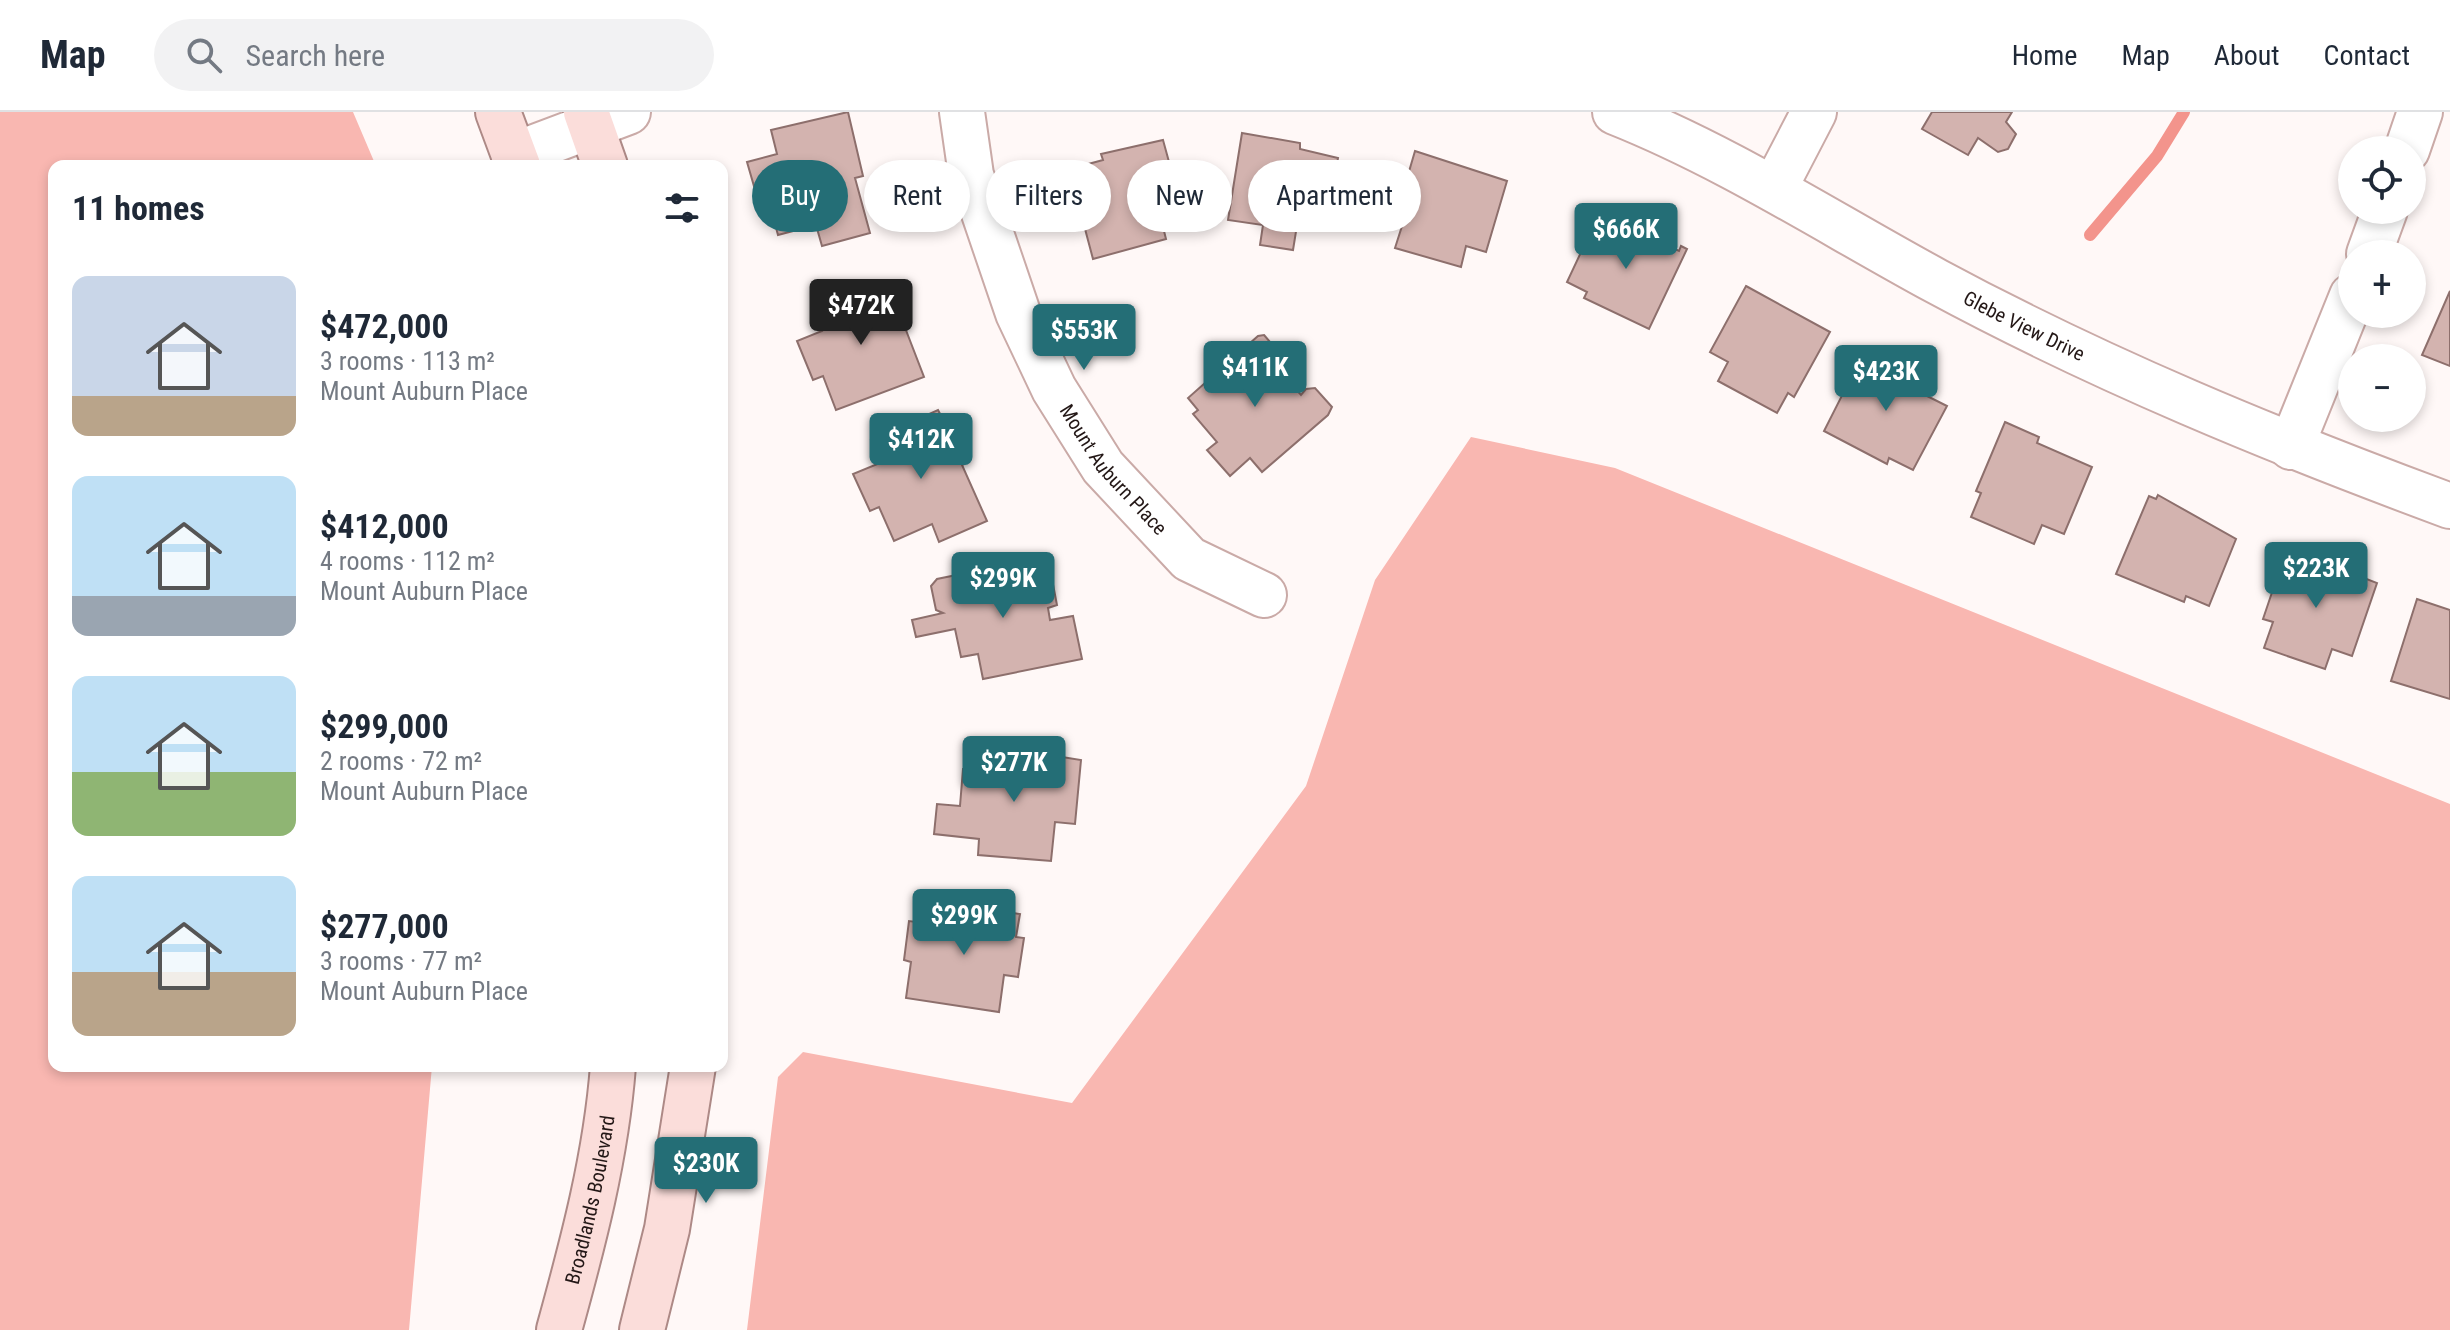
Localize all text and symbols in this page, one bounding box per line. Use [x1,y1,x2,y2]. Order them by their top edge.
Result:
search box [154,19,714,91]
text: Map [40,33,106,77]
icon: search [182,33,226,77]
text: Search here [246,38,385,73]
text: Home [2012,39,2077,72]
text: Map [2121,39,2170,72]
text: About [2214,39,2280,72]
text: Contact [2324,39,2410,72]
map controls [2338,136,2426,432]
button: locate [2338,136,2426,224]
chip: Buy [752,160,848,232]
chip: Rent [864,160,970,232]
chip: Filters [986,160,1111,232]
chip: New [1127,160,1232,232]
chip: Apartment [1248,160,1421,232]
icon: filters [660,186,704,230]
text: 11 homes [72,188,205,228]
pin: $666K [1570,203,1682,271]
text: $666K [1593,214,1659,244]
button: + [2338,240,2426,328]
pin: $472K [805,279,917,347]
street label: Glebe View Drive [1959,286,2089,366]
text: $472K [828,290,894,320]
pin: $553K [1028,304,1140,372]
text: $472,000 [320,306,449,346]
icon: home [136,308,232,404]
text: $553K [1051,315,1117,345]
pin: $411K [1199,341,1311,409]
button: − [2338,344,2426,432]
pin: $423K [1830,345,1942,413]
text: 3 rooms · 113 m² [320,346,495,376]
text: $411K [1222,352,1288,382]
text: $423K [1853,356,1919,386]
text: Mount Auburn Place [320,376,528,406]
street label: Mount Auburn Place [1055,400,1172,540]
pin: $412K [865,413,977,481]
text: $412K [888,424,954,454]
text: $412,000 [320,506,449,546]
icon: home [136,508,232,604]
pin: $223K [2260,542,2372,610]
text: 4 rooms · 112 m² [320,546,495,576]
pin: $299K [947,552,1059,620]
text: $223K [2283,553,2349,583]
text: $299K [970,563,1036,593]
text: Mount Auburn Place [320,576,528,606]
text: $299,000 [320,706,449,746]
icon: home [136,708,232,804]
pin: $277K [958,736,1070,804]
text: 2 rooms · 72 m² [320,746,482,776]
text: $277K [981,747,1047,777]
text: Mount Auburn Place [320,776,528,806]
pin: $299K [908,889,1020,957]
text: $299K [931,900,997,930]
text: $277,000 [320,906,449,946]
icon: home [136,908,232,1004]
text: 3 rooms · 77 m² [320,946,482,976]
text: Mount Auburn Place [320,976,528,1006]
street label: Broadlands Boulevard [560,1114,620,1287]
pin: $230K [650,1137,762,1205]
text: $230K [673,1148,739,1178]

